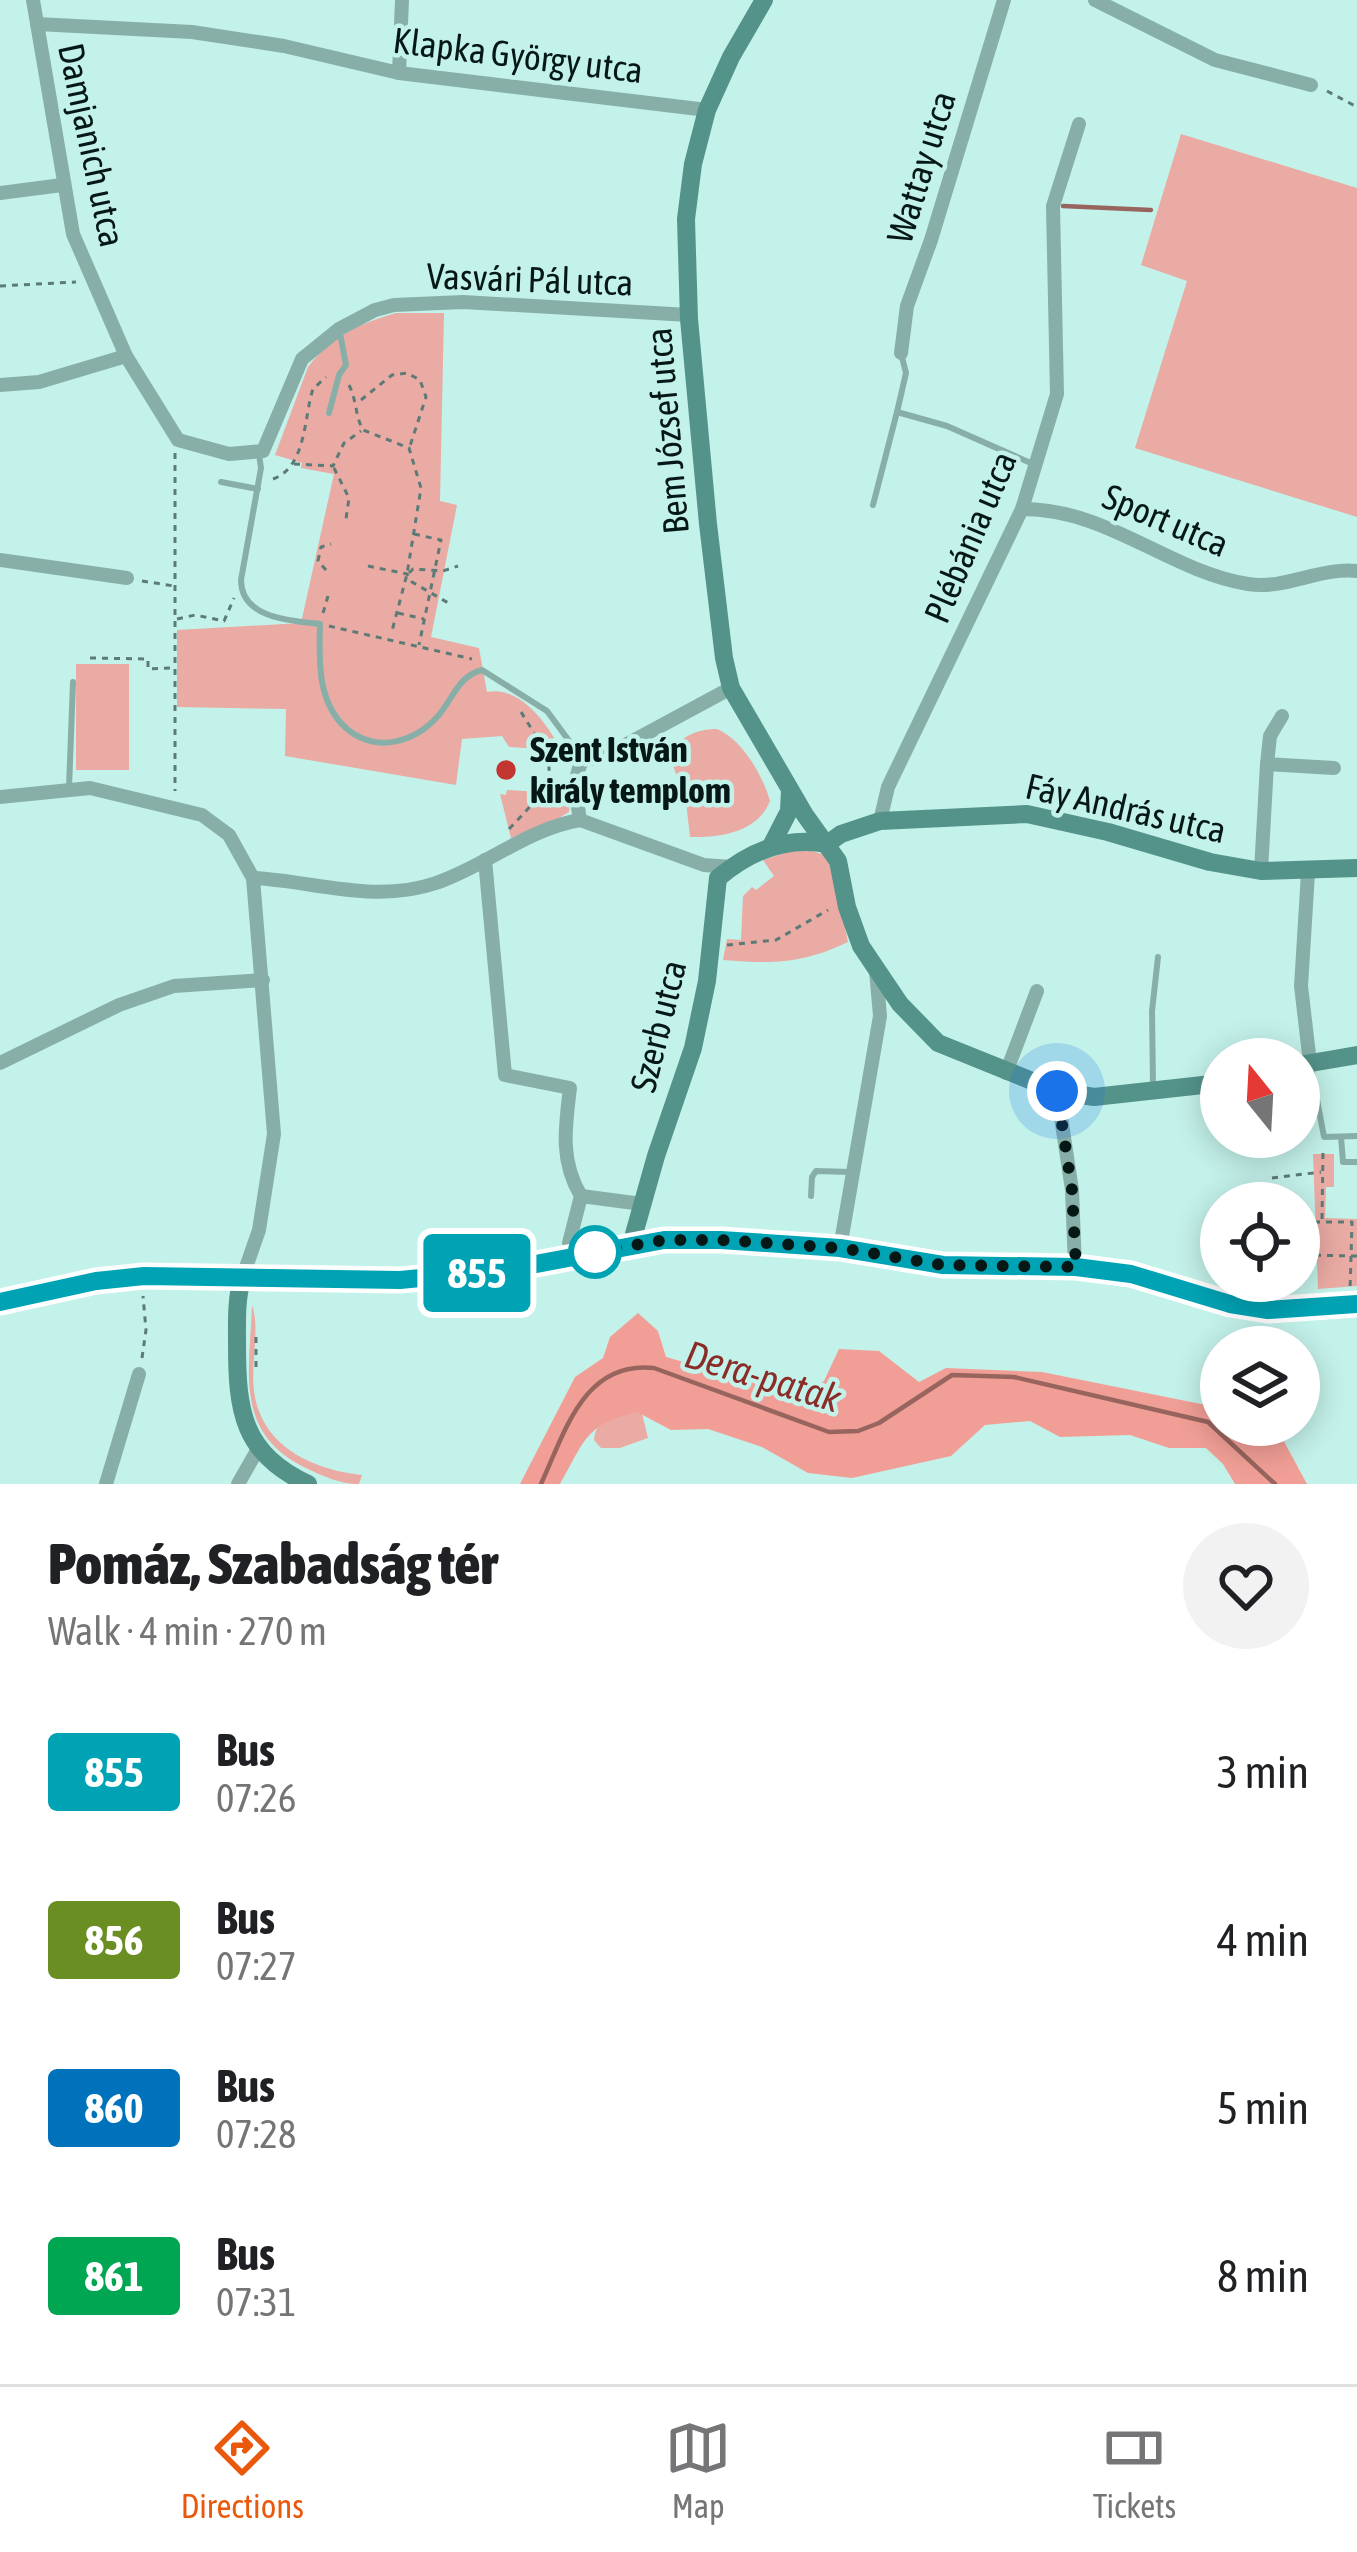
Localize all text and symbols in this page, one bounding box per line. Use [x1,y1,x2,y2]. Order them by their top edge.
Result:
street label: Klapka György utca [391,19,645,91]
street label: Damjanich utca [50,40,134,250]
street label: Wattay utca [878,86,964,248]
street label: Vasvári Pál utca [426,254,634,304]
street label: Bem József utca [637,326,697,536]
street label: Plébánia utca [915,445,1025,629]
street label: Sport utca [1097,475,1235,565]
place label: Szent István király templom [530,728,731,811]
marker: Szent István király templom [493,757,519,783]
street label: Fáy András utca [1022,765,1230,851]
street label: Szerb utca [621,956,695,1096]
north arrow [1200,1038,1320,1158]
map controls [1200,1038,1320,1446]
your location [1027,1061,1087,1121]
button: locate [1200,1182,1320,1302]
unlabelled marker [570,1227,620,1277]
line badge: 855 [408,1234,546,1312]
text: 855 [447,1249,507,1297]
button: layers [1200,1326,1320,1446]
water label: Dera-patak [680,1331,847,1421]
button: heart [1183,1523,1309,1649]
text: Pomáz, Szabadság tér [48,1531,497,1596]
text: Walk · 4 min · 270 m [48,1609,327,1653]
text: Bus [216,1724,275,1776]
text: 3 min [1217,1746,1309,1798]
text: 855 [84,1748,144,1796]
text: 07:26 [216,1776,296,1820]
text: Bus [216,1892,275,1944]
text: 4 min [1217,1914,1309,1966]
text: 856 [84,1916,144,1964]
text: 07:27 [216,1944,296,1988]
text: Bus [216,2060,275,2112]
text: 5 min [1217,2082,1309,2134]
text: 860 [84,2084,144,2132]
text: 07:28 [216,2112,296,2156]
text: Bus [216,2228,275,2280]
text: 8 min [1217,2250,1309,2302]
text: 861 [84,2252,144,2300]
text: 07:31 [216,2280,296,2324]
tab: Directions [181,2415,304,2525]
tab: Map [665,2415,731,2525]
tab: Tickets [1093,2415,1176,2525]

